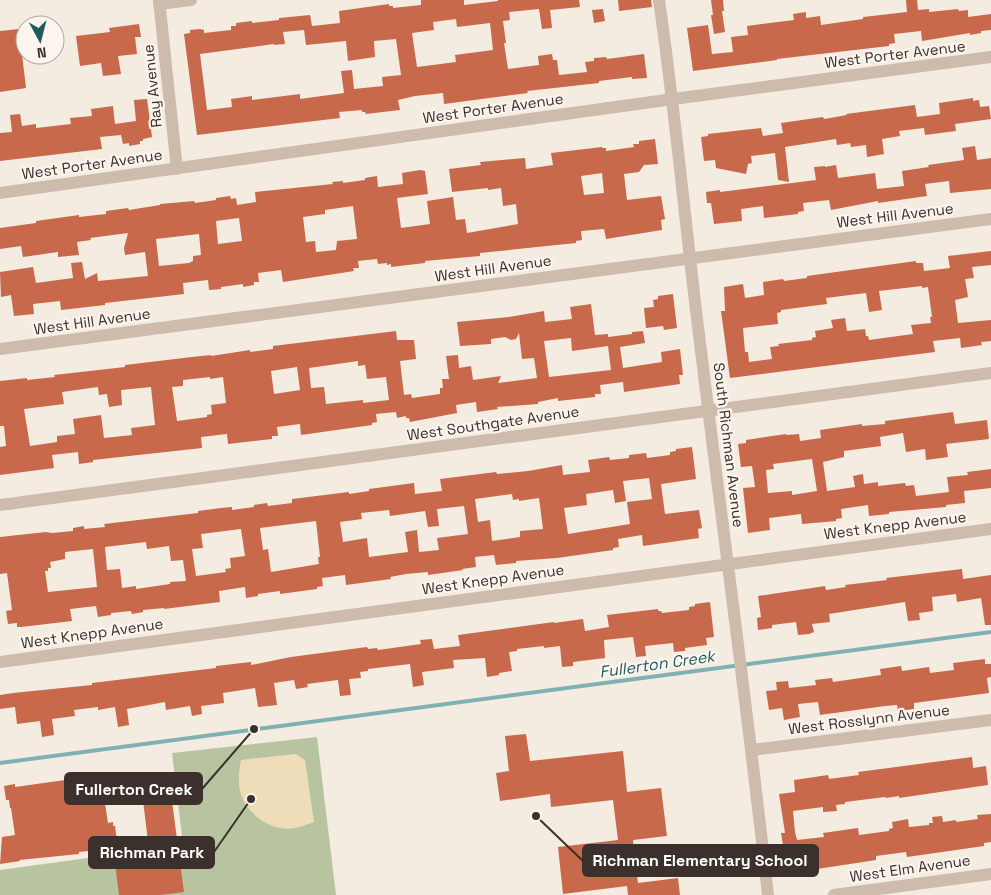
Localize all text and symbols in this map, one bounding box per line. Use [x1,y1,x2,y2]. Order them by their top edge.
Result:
north arrow [15,15,65,65]
street label: West Porter Avenue [823,36,967,72]
text: N [36,43,47,62]
street label: Ray Avenue [138,43,166,129]
street label: West Porter Avenue [421,89,565,127]
street label: West Porter Avenue [20,145,164,183]
street label: West Hill Avenue [835,198,955,232]
street label: West Hill Avenue [433,250,553,286]
street label: West Hill Avenue [32,303,152,339]
street label: South Richman Avenue [709,361,749,529]
street label: West Southgate Avenue [406,401,581,445]
street label: West Knepp Avenue [823,507,967,543]
street label: West Knepp Avenue [421,560,565,598]
street label: West Knepp Avenue [20,614,164,652]
water label: Fullerton Creek [598,645,718,682]
street label: West Rosslynn Avenue [787,700,951,738]
callout: Fullerton Creek [65,773,202,804]
text: Fullerton Creek [75,779,193,800]
callout: Richman Park [89,837,214,868]
text: Richman Park [100,842,204,863]
callout: Richman Elementary School [583,845,818,876]
text: Richman Elementary School [593,850,807,871]
street label: West Elm Avenue [848,850,972,886]

